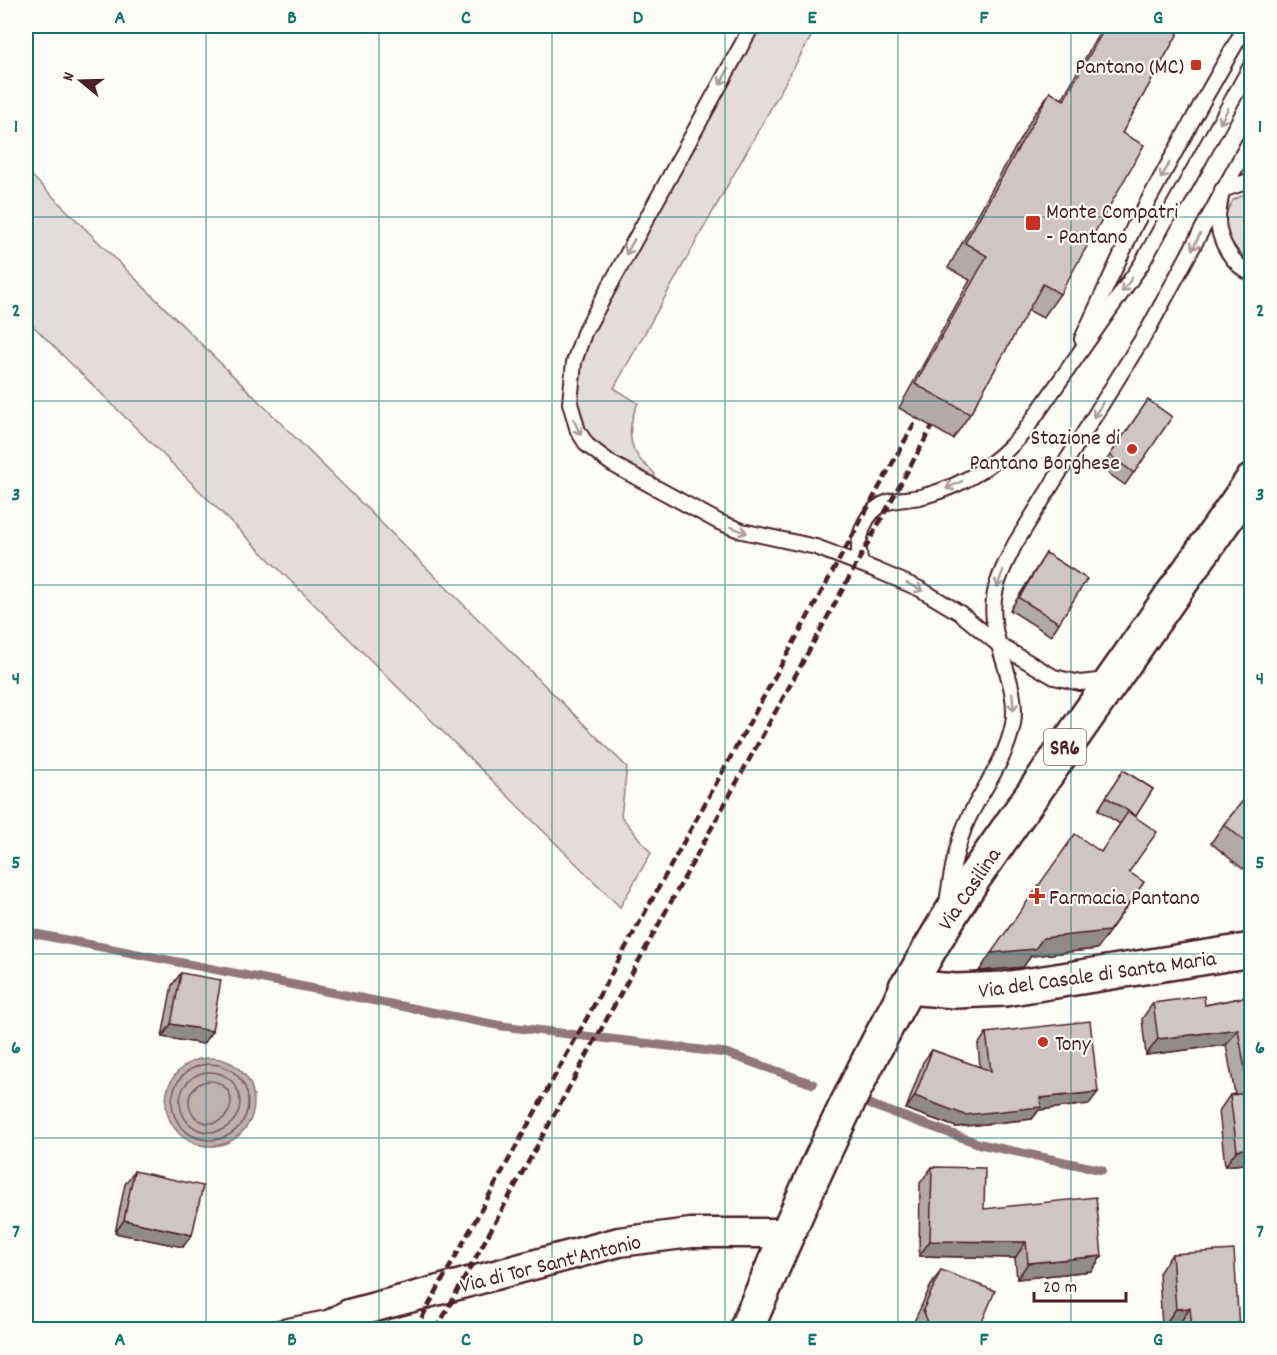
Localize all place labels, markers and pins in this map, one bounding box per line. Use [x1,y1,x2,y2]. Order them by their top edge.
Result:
place label: Pantano (MC) [1075,53,1184,84]
marker: Pantano (MC) [1189,58,1203,72]
place label: Monte Compatri - Pantano [1046,198,1178,254]
marker: Monte Compatri - Pantano [1024,214,1042,232]
place label: Stazione di Pantano Borghese [969,424,1120,480]
marker: Stazione di Pantano Borghese [1125,442,1139,456]
place label: Farmacia Pantano [1049,884,1200,915]
marker: Farmacia Pantano [1030,889,1044,903]
place label: Tony [1055,1030,1092,1061]
marker: Tony [1036,1035,1050,1049]

